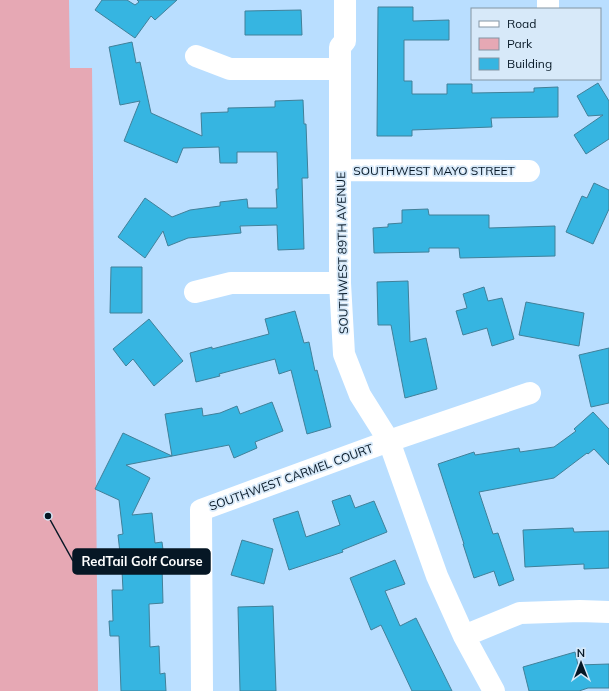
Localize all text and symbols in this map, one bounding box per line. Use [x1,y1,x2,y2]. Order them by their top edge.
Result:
legend [471,8,601,80]
text: Road [507,16,536,31]
text: Park [507,36,533,51]
text: Building [507,56,552,71]
street label: SOUTHWEST MAYO STREET [353,163,515,178]
street label: SOUTHWEST 89TH AVENUE [333,172,351,334]
street label: SOUTHWEST CARMEL COURT [207,440,376,514]
callout: RedTail Golf Course [73,549,210,574]
text: RedTail Golf Course [81,553,203,569]
north arrow [561,643,601,683]
text: N [577,646,585,660]

